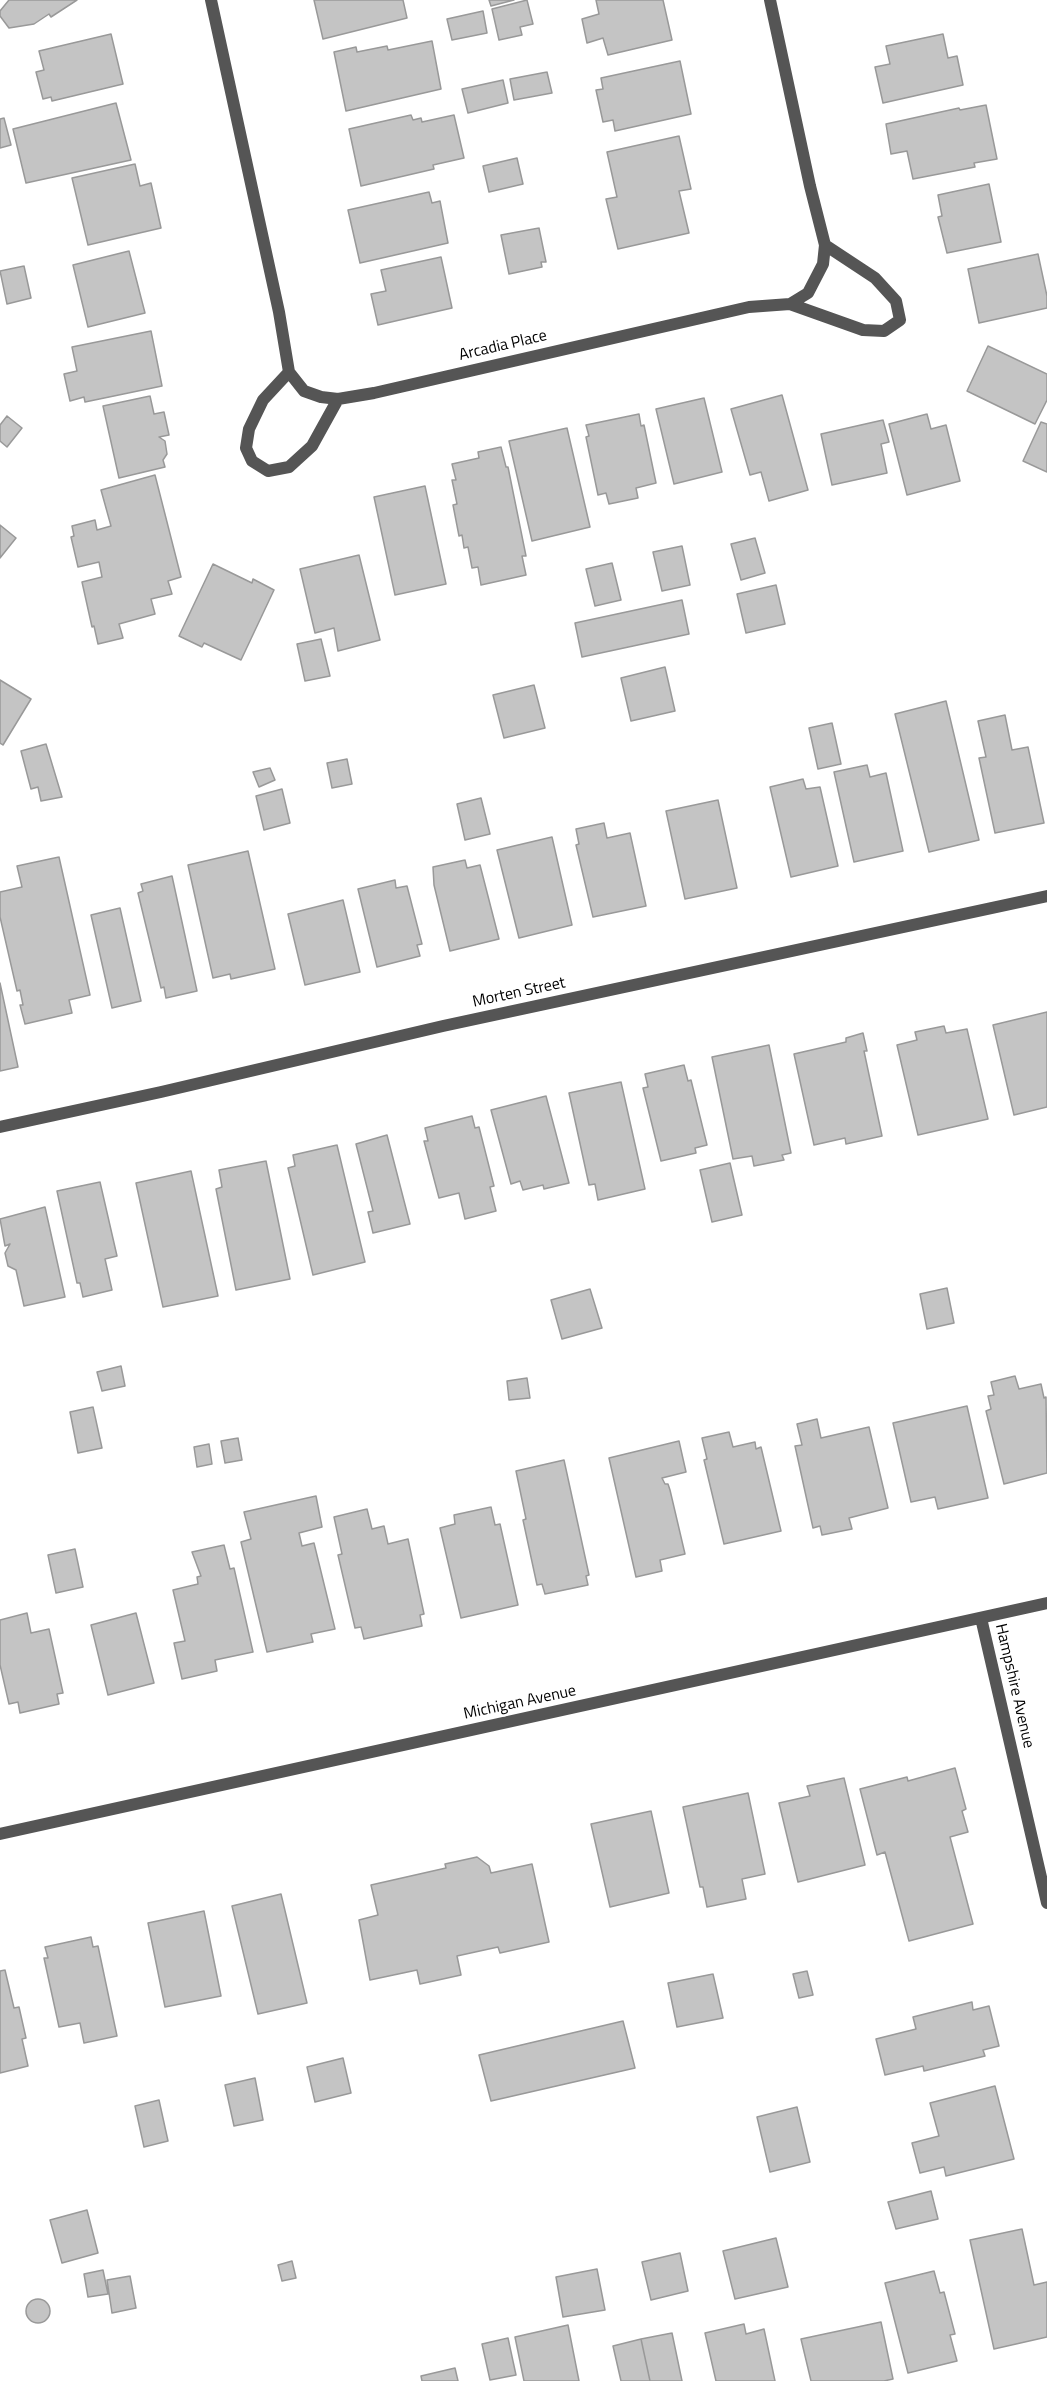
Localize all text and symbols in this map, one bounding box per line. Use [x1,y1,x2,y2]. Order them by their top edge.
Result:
street label: Arcadia Place [457,327,549,365]
street label: Morten Street [471,974,567,1012]
street label: Hampshire Avenue [990,1622,1038,1750]
street label: Michigan Avenue [462,1682,578,1724]

